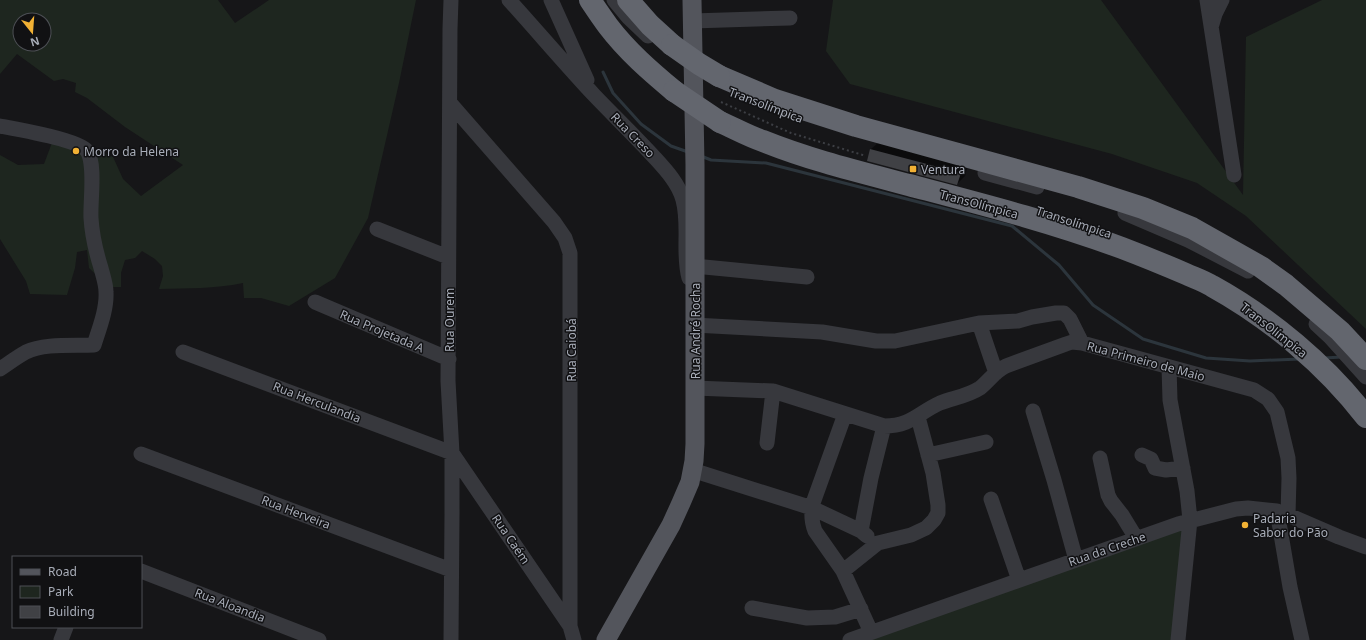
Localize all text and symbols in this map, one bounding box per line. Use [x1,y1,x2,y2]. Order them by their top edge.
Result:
north arrow [12,12,52,52]
text: N [29,34,42,51]
street label: Transolímpica [726,83,806,127]
street label: Rua Creso [607,109,659,161]
place label: Morro da Helena [84,143,179,160]
marker: Morro da Helena [71,146,81,156]
place label: Ventura [921,161,965,178]
marker: Ventura [908,164,918,174]
street label: TransOlímpica [938,185,1020,223]
street label: Transolímpica [1034,202,1114,242]
street label: Rua André Rocha [687,283,704,379]
street label: Rua Ourem [441,288,458,352]
street label: TransOlímpica [1237,299,1311,361]
street label: Rua Projetada A [337,306,427,356]
street label: Rua Caiobá [563,318,580,382]
street label: Rua Primeiro de Maio [1085,337,1207,385]
street label: Rua Herculandia [271,377,363,427]
street label: Rua Herveira [259,491,333,533]
place label: Padaria Sabor do Pão [1253,510,1328,541]
street label: Rua Caém [488,511,534,567]
marker: Padaria Sabor do Pão [1240,520,1250,530]
street label: Rua da Creche [1066,528,1148,570]
legend [12,556,142,628]
text: Road [48,563,77,580]
text: Park [48,583,74,600]
street label: Rua Aloandia [192,584,268,626]
text: Building [48,603,95,620]

